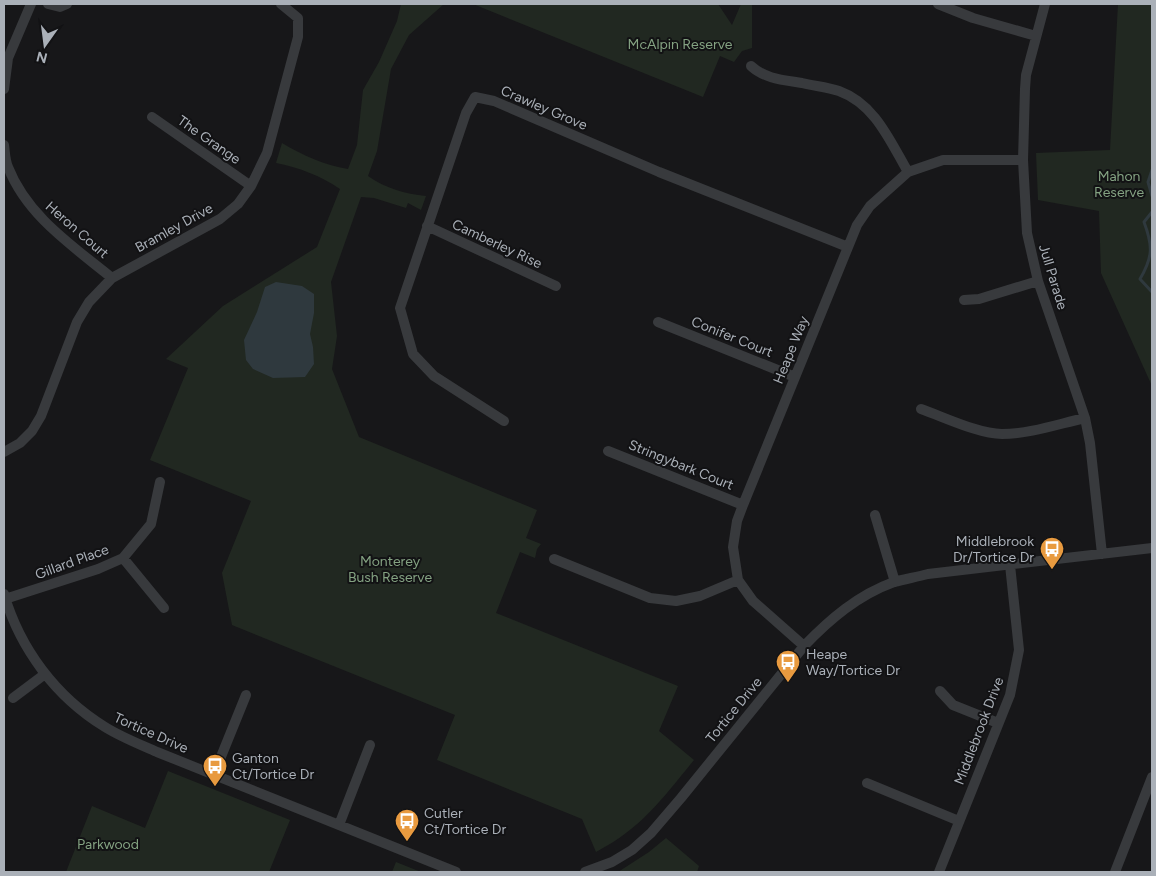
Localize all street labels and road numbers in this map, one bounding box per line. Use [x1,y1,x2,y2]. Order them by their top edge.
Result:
street label: Crawley Grove [498,82,590,134]
street label: The Grange [174,112,244,168]
street label: Heron Court [42,198,112,262]
street label: Bramley Drive [132,200,216,256]
street label: Camberley Rise [449,216,545,272]
street label: Jull Parade [1035,242,1071,312]
street label: Conifer Court [689,313,775,361]
street label: Heape Way [770,313,813,387]
street label: Stringybark Court [626,436,736,494]
street label: Gillard Place [33,541,111,583]
street label: Tortice Drive [702,674,766,746]
street label: Middlebrook Drive [951,674,1007,787]
street label: Tortice Drive [111,709,191,757]

